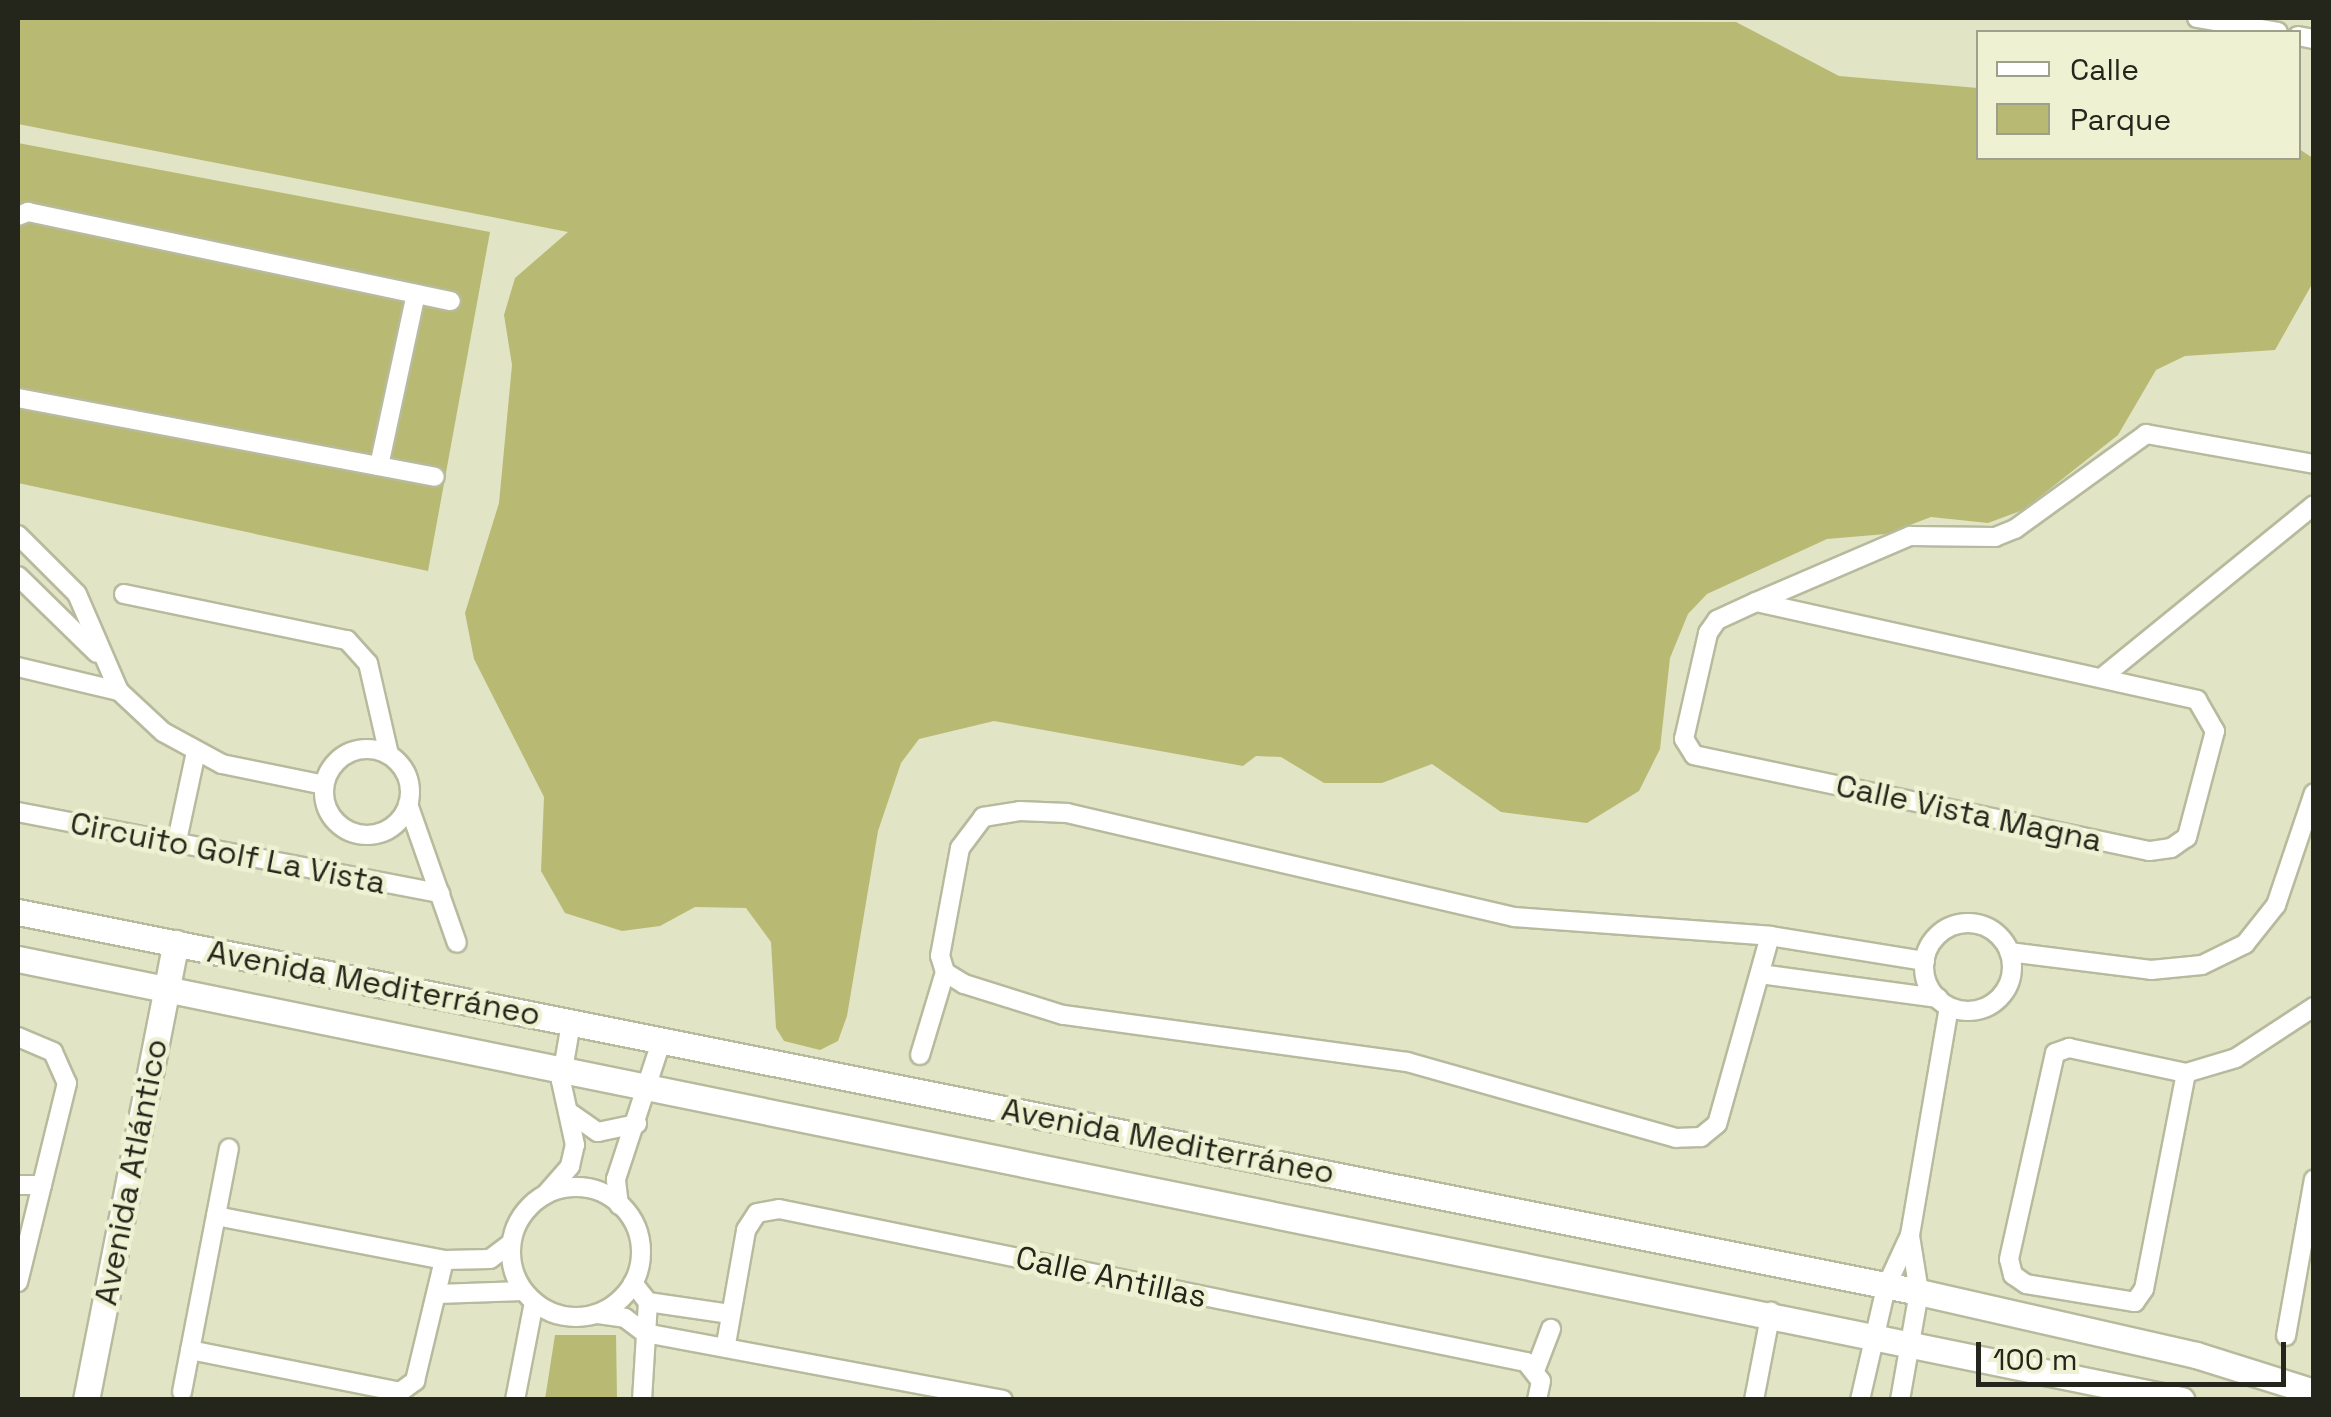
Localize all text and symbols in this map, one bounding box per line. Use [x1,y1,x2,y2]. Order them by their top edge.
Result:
legend [1976,30,2301,160]
text: Calle [2070,50,2139,89]
text: Parque [2070,100,2171,139]
street label: Calle Vista Magna [1832,766,2106,860]
street label: Circuito Golf La Vista [67,804,389,902]
street label: Avenida Mediterráneo [204,932,544,1034]
street label: Avenida Atlántico [86,1035,176,1309]
street label: Avenida Mediterráneo [998,1090,1338,1192]
street label: Calle Antillas [1012,1238,1210,1316]
scale bar [1981,1322,2291,1384]
text: 100 m [1993,1340,2078,1379]

